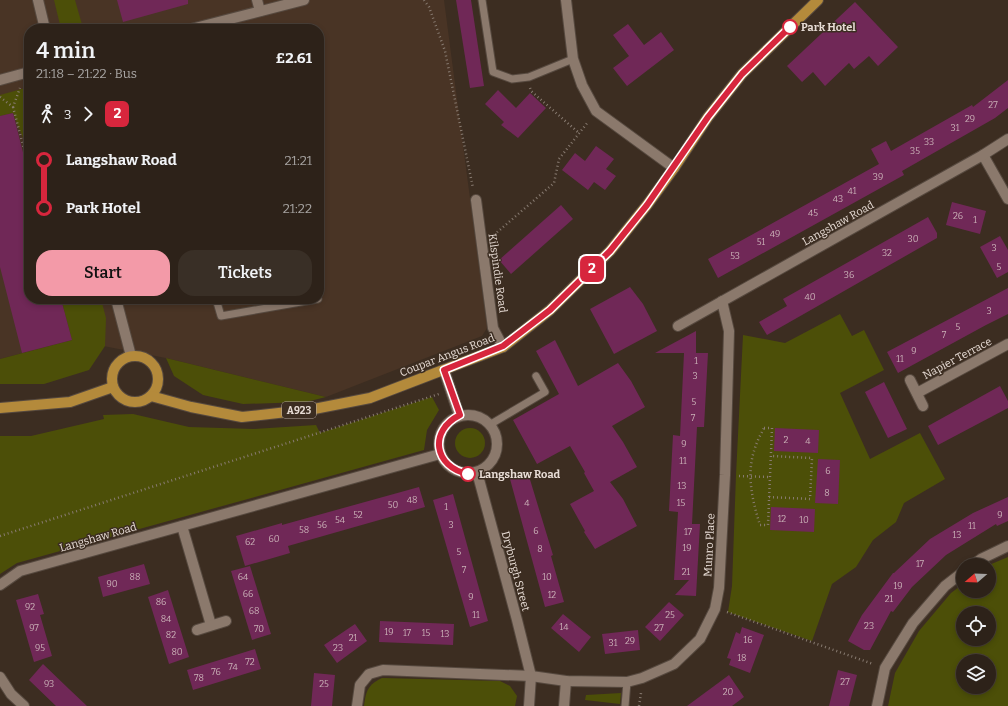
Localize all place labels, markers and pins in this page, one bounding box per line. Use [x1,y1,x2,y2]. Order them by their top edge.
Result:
marker: Park Hotel [782,19,798,35]
place label: Park Hotel [801,21,856,34]
marker: Langshaw Road [460,466,476,482]
place label: Langshaw Road [479,468,561,481]

